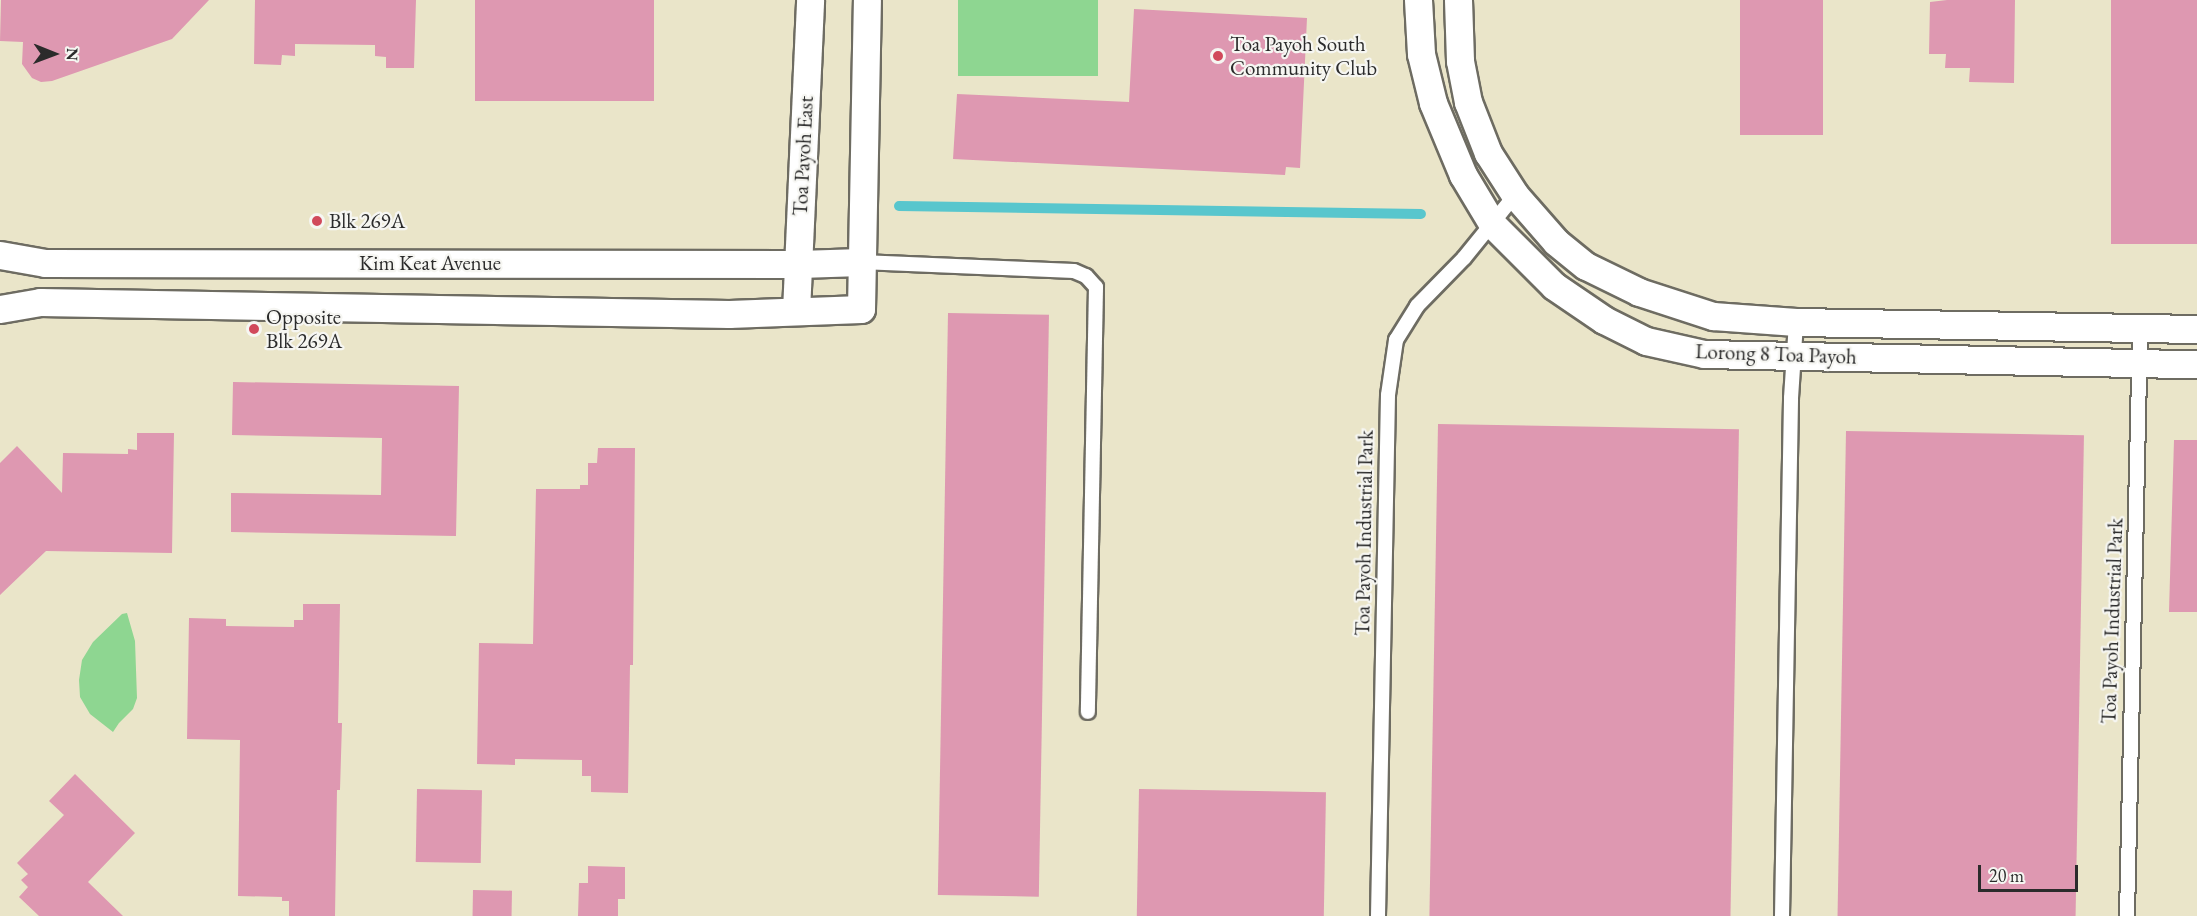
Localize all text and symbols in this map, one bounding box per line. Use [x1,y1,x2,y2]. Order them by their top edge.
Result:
north arrow [24,24,84,84]
place label: Toa Payoh South Community Club [1230,31,1377,81]
text: N [62,48,83,61]
marker: Toa Payoh South Community Club [1211,49,1225,63]
street label: Toa Payoh East [787,95,819,217]
place label: Blk 269A [329,208,405,234]
marker: Blk 269A [310,214,324,228]
street label: Kim Keat Avenue [359,250,501,276]
place label: Opposite Blk 269A [266,304,342,354]
marker: Opposite Blk 269A [247,322,261,336]
street label: Lorong 8 Toa Payoh [1695,339,1857,369]
street label: Toa Payoh Industrial Park [1350,430,1378,636]
street label: Toa Payoh Industrial Park [2096,518,2128,724]
scale bar [1981,853,2082,891]
text: 20 m [1989,864,2024,887]

